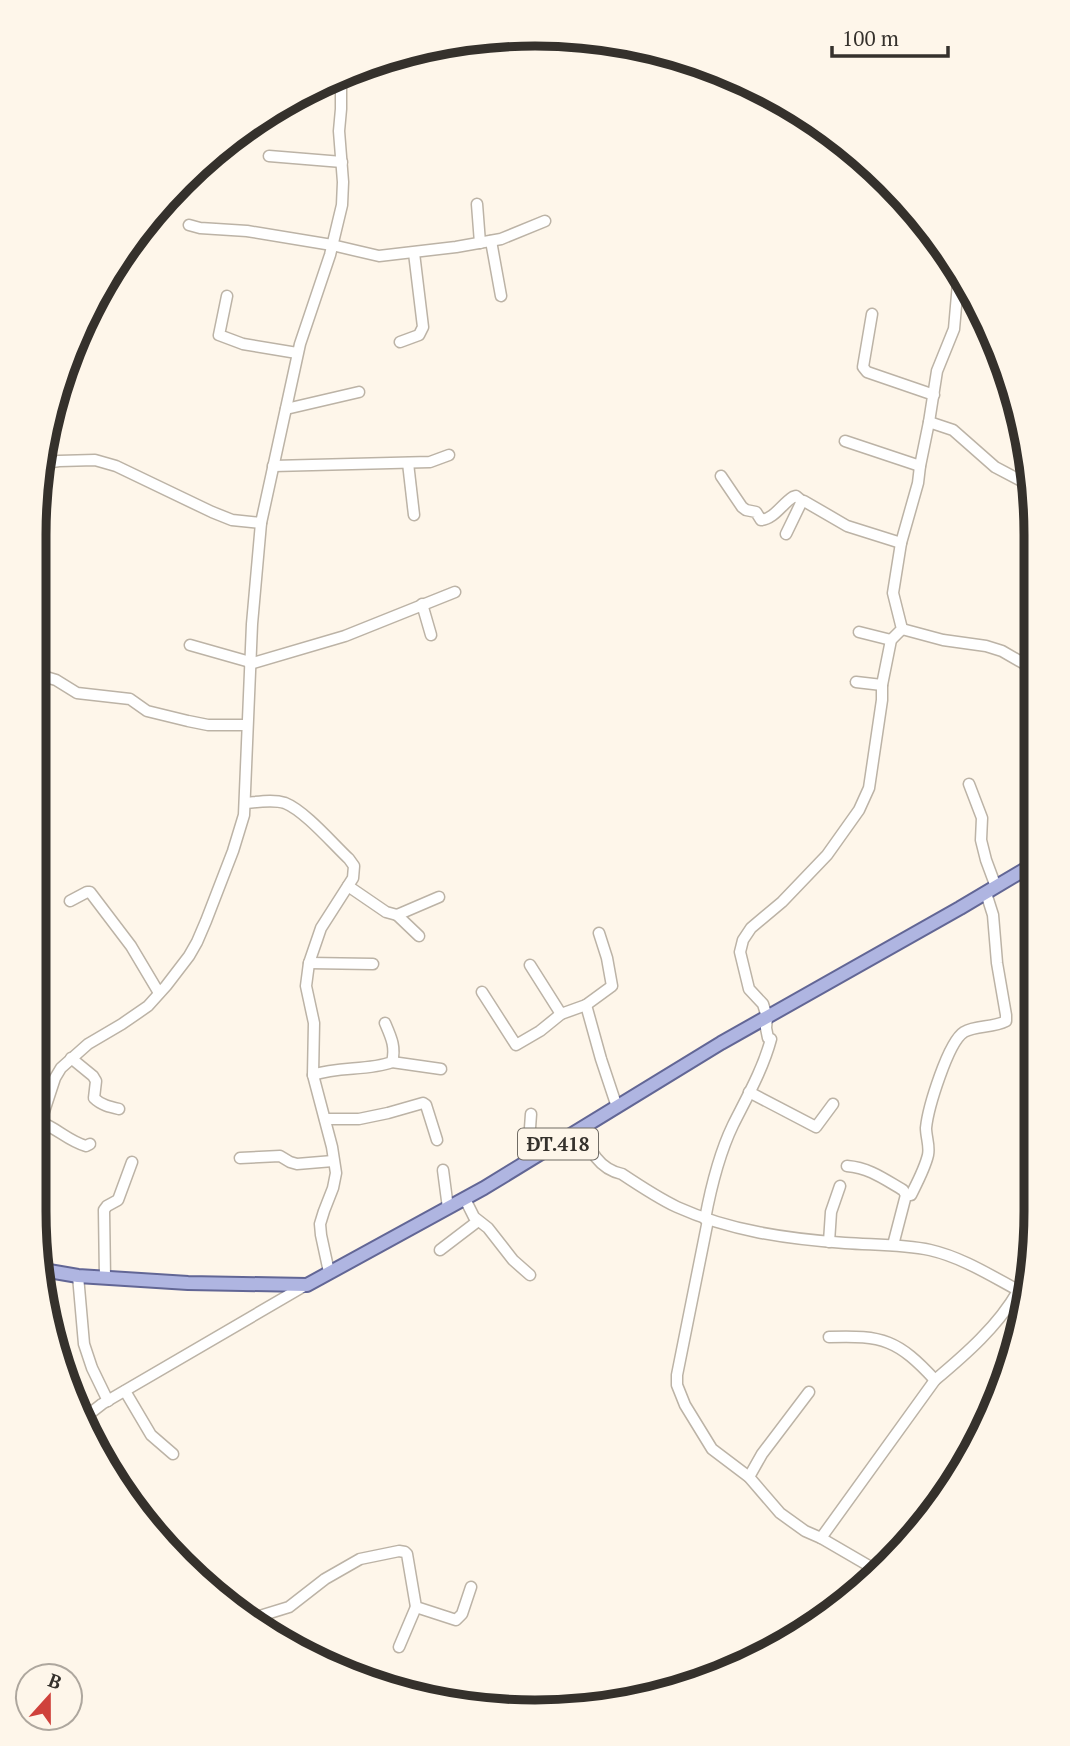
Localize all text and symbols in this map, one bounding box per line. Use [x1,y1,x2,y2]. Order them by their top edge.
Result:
scale bar [832,14,948,58]
text: 100 m [842,24,899,52]
road number: ĐT.418 [518,1128,598,1160]
north arrow [14,1662,84,1732]
text: B [45,1667,66,1695]

